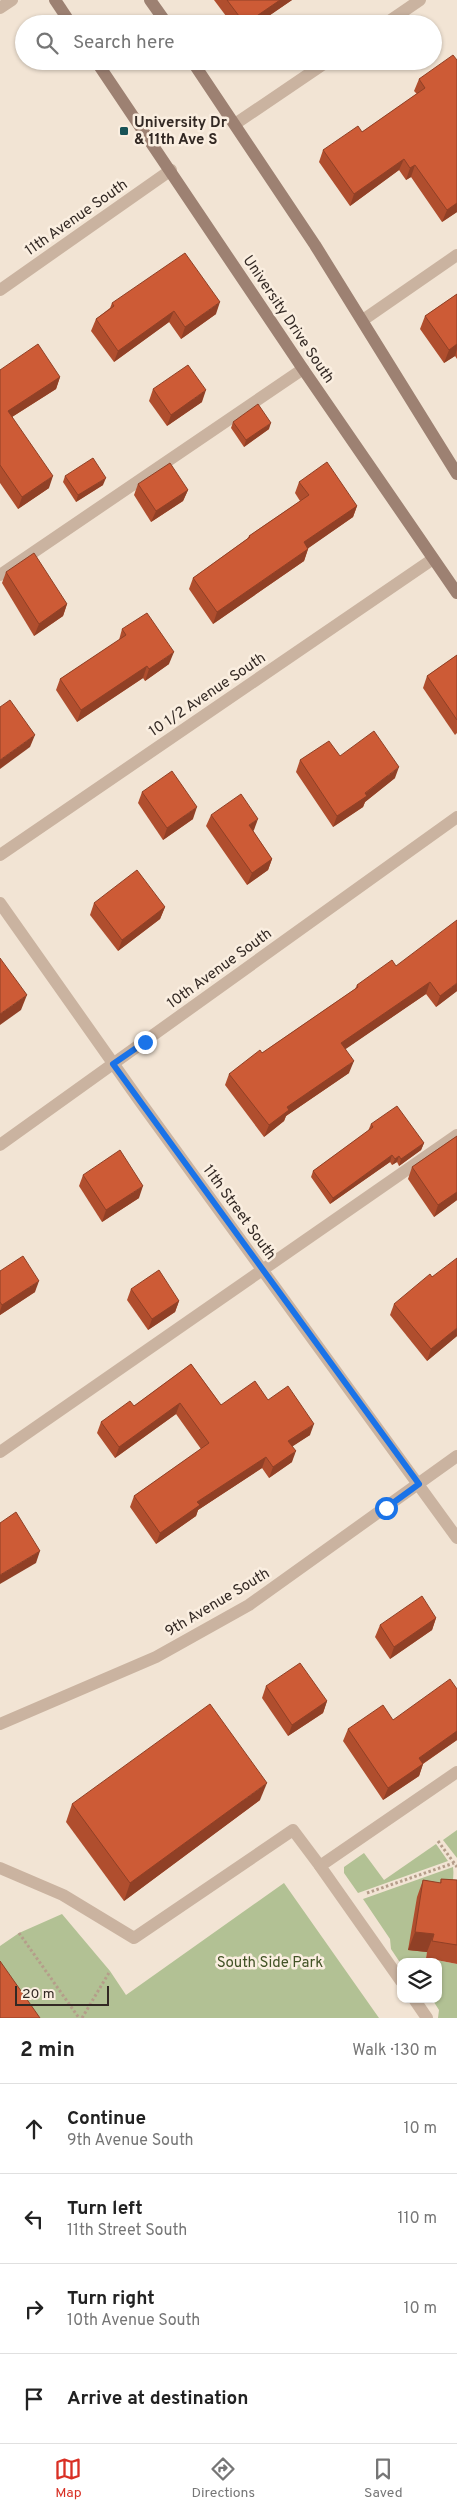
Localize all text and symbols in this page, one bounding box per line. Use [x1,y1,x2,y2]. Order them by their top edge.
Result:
search box [15,15,442,70]
icon: search [33,29,61,57]
text: Search here [73,31,175,55]
place label: University Dr & 11th Ave S [134,114,228,150]
marker: University Dr & 11th Ave S [118,125,130,137]
street label: 11th Avenue South [22,176,132,261]
street label: University Drive South [238,252,338,387]
street label: 10 1/2 Avenue South [146,649,270,741]
street label: 10th Avenue South [164,925,276,1014]
route end [134,1031,157,1054]
street label: 11th Street South [198,1162,280,1264]
route start [375,1497,398,1520]
street label: 9th Avenue South [162,1565,274,1642]
park label: South Side Park [217,1954,323,1973]
map controls [397,1958,442,2003]
button: layers [397,1958,442,2003]
scale bar [15,1983,109,2006]
text: 20 m [22,1986,55,2003]
text: 2 min [20,2037,75,2064]
text: Walk · 130 m [352,2041,437,2061]
text: Continue [67,2107,146,2131]
icon: ahead [20,2115,48,2143]
text: 10 m [403,2119,437,2139]
text: 9th Avenue South [67,2131,194,2151]
text: Turn left [67,2197,143,2221]
icon: left [20,2205,48,2233]
text: 110 m [397,2209,437,2229]
text: 11th Street South [67,2221,187,2241]
text: Turn right [67,2287,155,2311]
icon: right [20,2295,48,2323]
text: 10 m [403,2299,437,2319]
text: 10th Avenue South [67,2311,200,2331]
icon: arrive [20,2385,48,2413]
text: Arrive at destination [67,2387,248,2411]
tab: Map [54,2455,82,2502]
tab: Directions [191,2455,255,2502]
tab: Saved [364,2455,403,2502]

